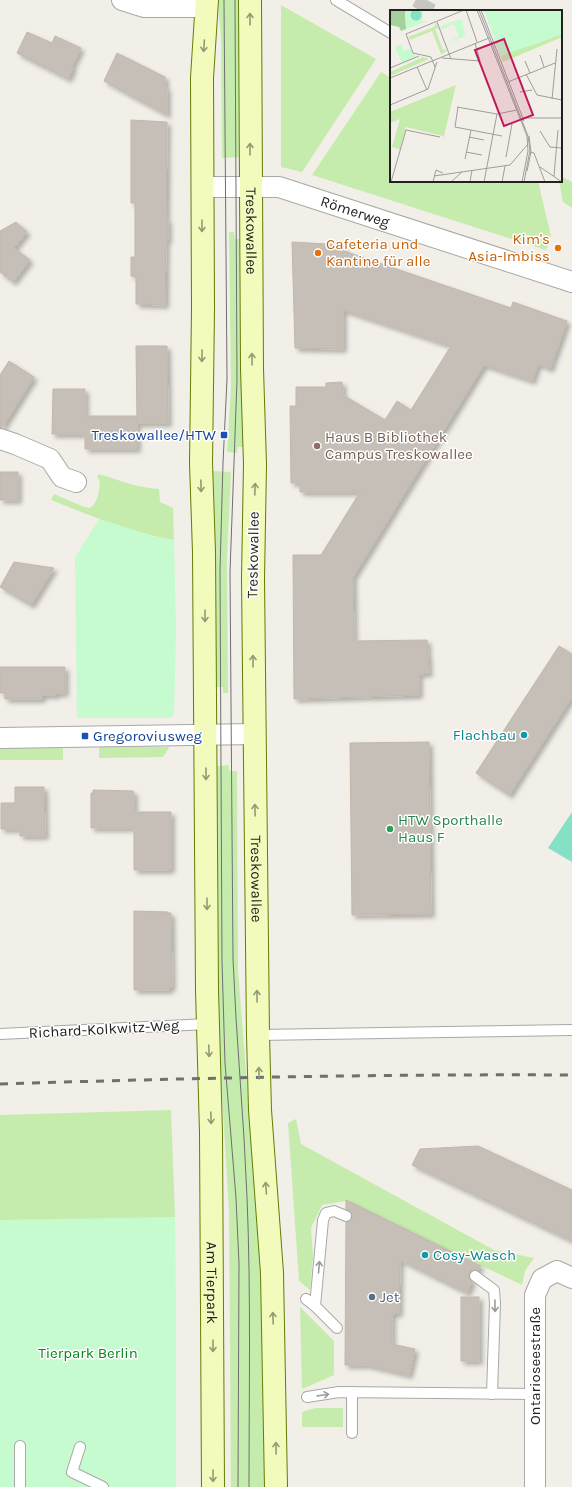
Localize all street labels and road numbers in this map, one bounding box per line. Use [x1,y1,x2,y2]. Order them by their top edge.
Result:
street label: Treskowallee [242,187,260,275]
street label: Römerweg [318,192,392,231]
street label: Treskowallee [243,511,263,599]
street label: Treskowallee [247,835,266,923]
street label: Richard-Kolkwitz-Weg [28,1016,180,1042]
street label: Am Tierpark [203,1241,221,1324]
street label: Ontarioseestraße [526,1307,544,1425]

